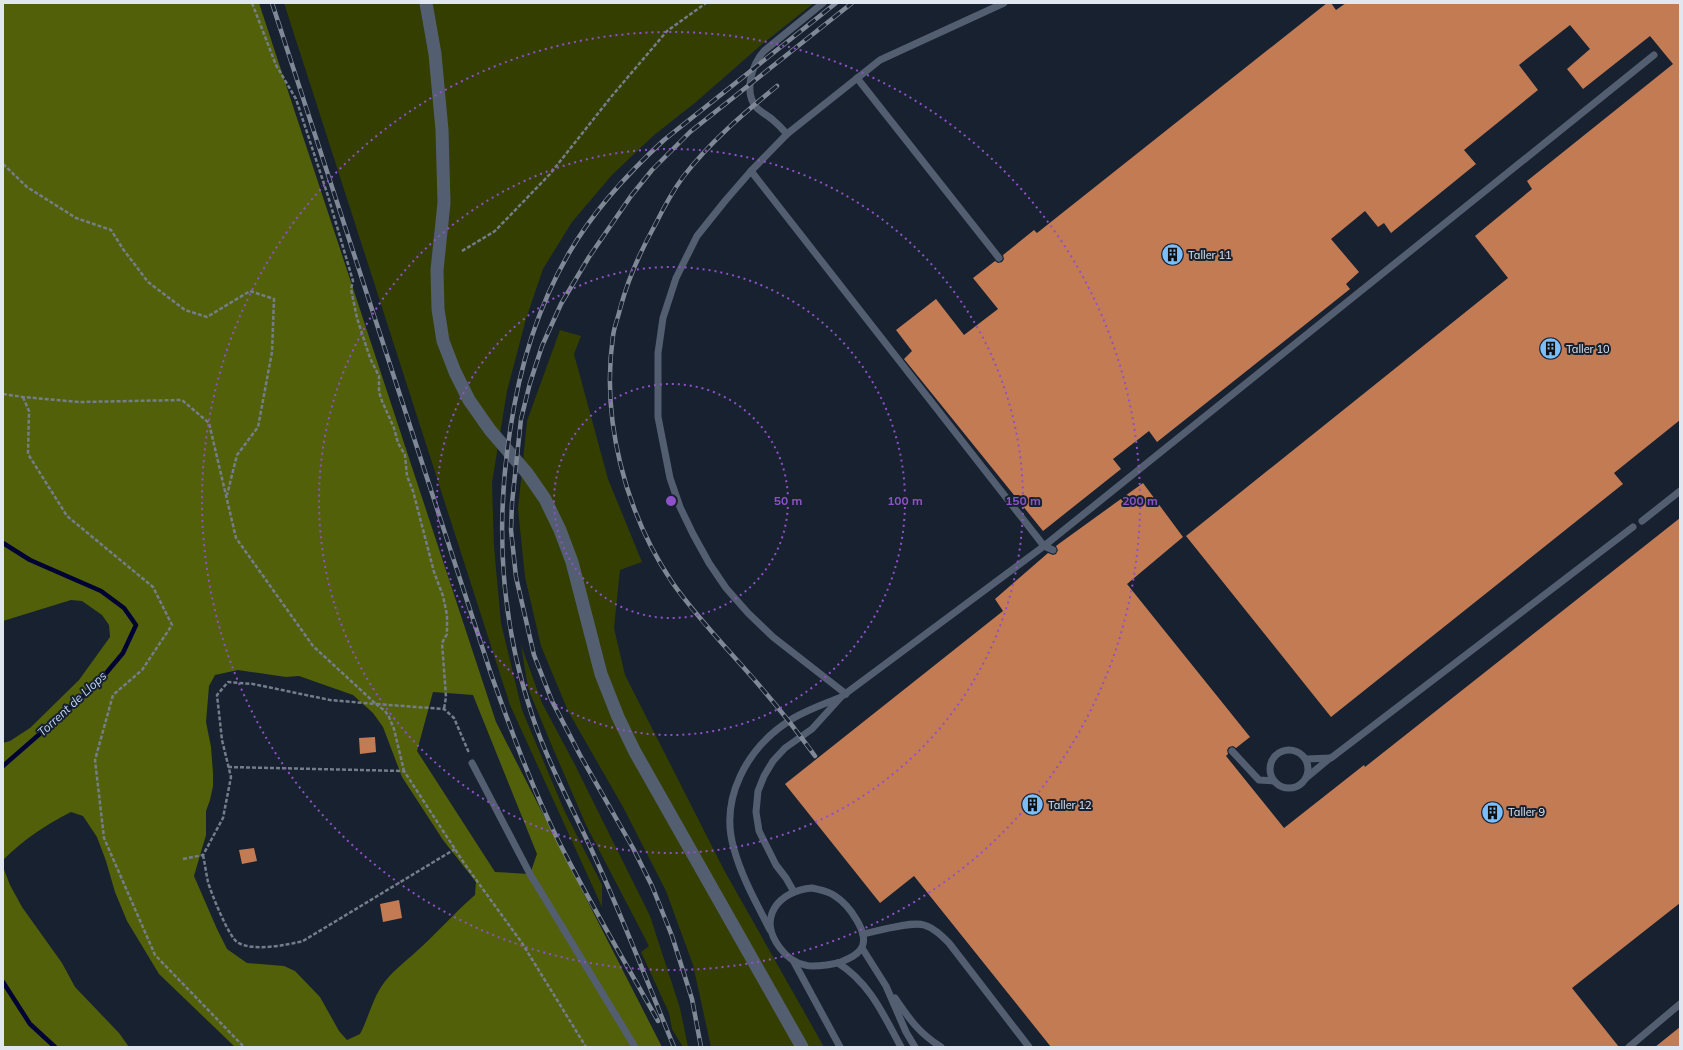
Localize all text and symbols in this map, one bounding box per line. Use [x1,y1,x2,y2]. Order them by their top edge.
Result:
building icon: Taller 11 [1160,242,1186,268]
place label: Taller 11 [1188,248,1232,262]
building icon: Taller 10 [1537,336,1563,362]
place label: Taller 10 [1566,342,1610,356]
text: 50 m [774,493,802,508]
text: 100 m [887,493,923,508]
text: 150 m [1005,493,1041,508]
text: 200 m [1122,493,1158,508]
centre of rings [664,494,678,508]
water label: Torrent de Llops [34,668,109,739]
building icon: Taller 12 [1020,792,1046,818]
place label: Taller 12 [1048,798,1092,812]
building icon: Taller 9 [1479,799,1505,825]
place label: Taller 9 [1508,805,1545,819]

